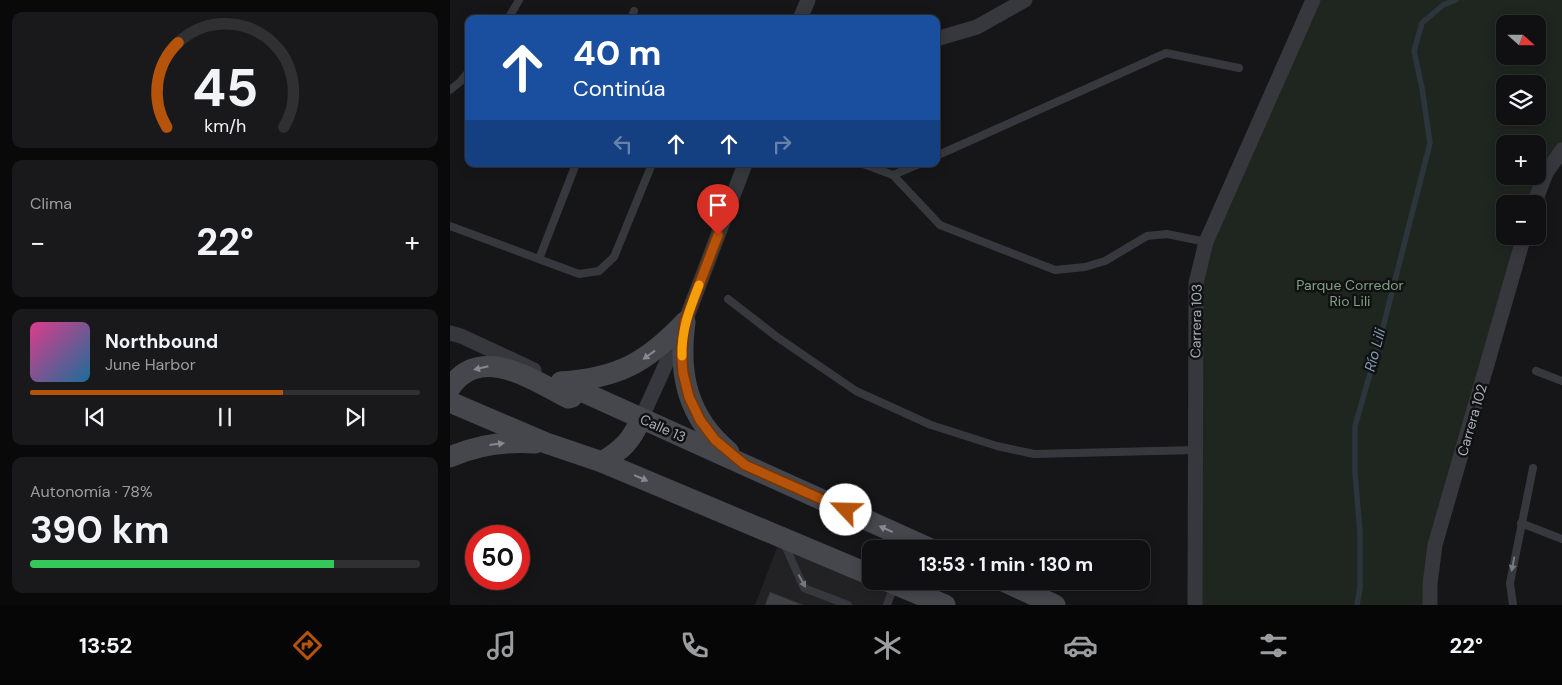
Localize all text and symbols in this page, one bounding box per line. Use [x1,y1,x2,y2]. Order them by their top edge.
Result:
north arrow [1496,15,1546,65]
map controls [1496,15,1546,245]
text: 40 m [573,30,662,76]
icon: ahead [490,35,555,100]
text: 45 [192,54,258,122]
text: Continúa [573,74,666,103]
button: layers [1496,75,1546,125]
text: km/h [204,114,246,138]
icon: left [609,130,637,158]
icon: ahead [662,130,690,158]
icon: ahead [715,130,743,158]
icon: right [768,130,796,158]
button: + [1496,135,1546,185]
pin [697,184,739,235]
icon: arrive [704,191,732,219]
text: Clima [30,193,72,214]
button: − [1496,195,1546,245]
text: 22° [196,217,254,267]
text: − [30,224,45,261]
text: + [405,224,420,261]
park label: Parque Corredor Rio Lili [1296,276,1404,310]
street label: Carrera 103 [1186,284,1206,358]
water label: Río Lili [1360,326,1390,374]
text: Northbound [105,329,218,354]
one-way arrow [642,350,656,360]
text: June Harbor [105,354,196,375]
one-way arrow [473,364,488,372]
street label: Carrera 102 [1453,382,1491,458]
icon: previous [81,403,109,431]
icon: pause [211,403,239,431]
icon: next [341,403,369,431]
street label: Calle 13 [637,410,689,446]
one-way arrow [489,440,505,448]
one-way arrow [634,475,648,483]
text: Autonomía · 78% [30,481,153,502]
position arrow [819,483,871,535]
text: 390 km [30,505,170,555]
one-way arrow [879,524,893,532]
speed limit sign: 50 [465,525,530,590]
text: 13:53 · 1 min · 130 m [919,552,1093,577]
one-way arrow [1509,556,1517,572]
one-way arrow [797,574,806,588]
icon: directions [290,628,325,663]
icon: music [484,628,519,663]
icon: phone [677,628,712,663]
icon: climate [870,628,905,663]
icon: car [1063,628,1098,663]
icon: filters [1256,628,1291,663]
text: 13:52 [79,631,132,660]
text: 22° [1450,631,1483,660]

